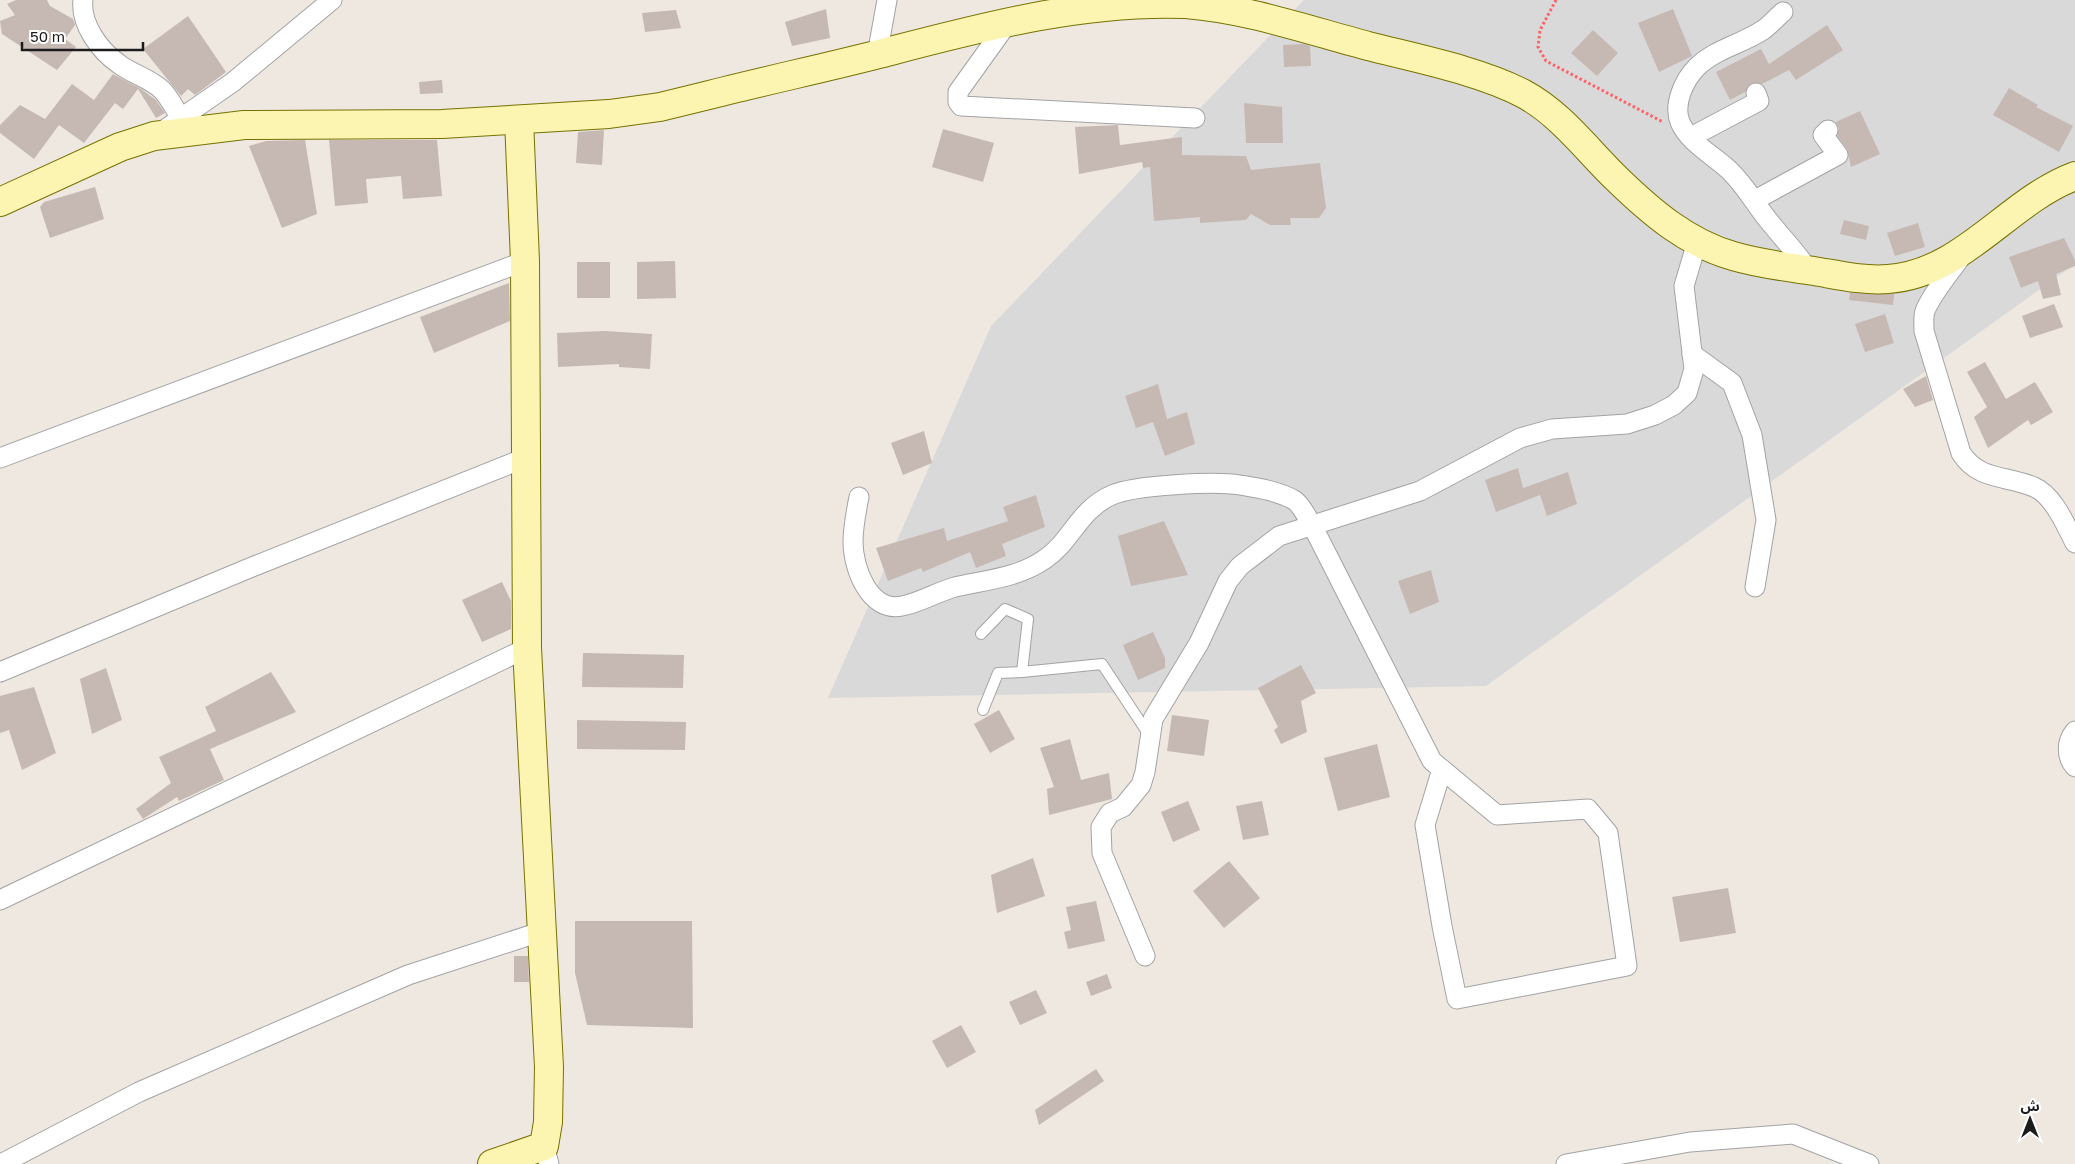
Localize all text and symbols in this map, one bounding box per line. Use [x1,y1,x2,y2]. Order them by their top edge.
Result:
scale bar [22,20,144,52]
text: 50 m [30,27,65,45]
north arrow [2005,1094,2055,1144]
text: ش [2020,1097,2040,1114]

